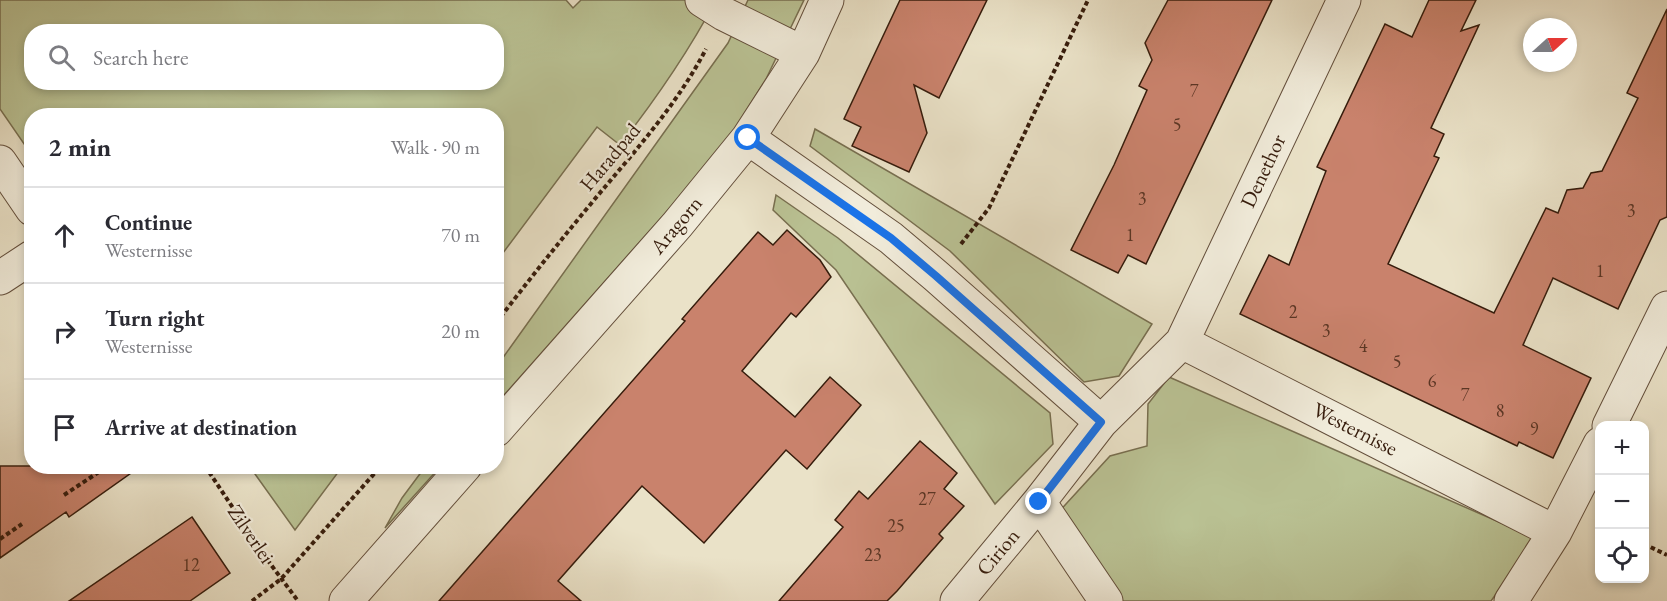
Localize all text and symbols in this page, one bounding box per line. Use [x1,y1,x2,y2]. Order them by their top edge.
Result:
north arrow [1523,18,1577,72]
search box [24,24,504,90]
icon: search [45,41,78,74]
text: Search here [93,43,188,72]
house number: 7 [1190,79,1199,102]
house number: 5 [1173,113,1181,136]
street label: Haradpad [573,117,646,196]
route start [734,124,760,150]
text: 2 min [48,130,111,164]
street label: Denethor [1234,130,1291,212]
text: Walk · 90 m [391,134,480,160]
house number: 3 [1138,187,1146,210]
street label: Aragorn [643,190,708,260]
house number: 3 [1627,199,1635,222]
text: Continue [105,208,192,237]
icon: ahead [48,219,81,252]
text: 70 m [441,222,480,248]
house number: 1 [1126,223,1134,246]
text: Westernisse [105,237,193,263]
house number: 1 [1596,259,1604,282]
house number: 2 [1289,300,1298,323]
text: Turn right [105,304,204,333]
icon: right [48,315,81,348]
text: 20 m [441,318,480,344]
house number: 3 [1322,319,1330,342]
text: Westernisse [105,333,193,359]
house number: 4 [1359,334,1368,357]
house number: 5 [1393,350,1401,373]
house number: 6 [1428,369,1437,392]
house number: 7 [1461,383,1470,406]
street label: Westernisse [1308,396,1402,461]
house number: 8 [1496,399,1504,422]
icon: arrive [48,411,81,444]
text: Arrive at destination [105,413,297,442]
house number: 9 [1530,417,1539,440]
map controls [1595,421,1649,583]
button: + [1595,421,1649,475]
button: − [1595,475,1649,529]
house number: 27 [918,487,936,510]
route end [1025,488,1051,514]
street label: Zilverlei [222,499,281,568]
house number: 25 [887,514,905,537]
street label: Cirion [970,522,1025,581]
button: locate [1595,529,1649,583]
house number: 23 [864,543,882,566]
house number: 12 [182,553,200,576]

